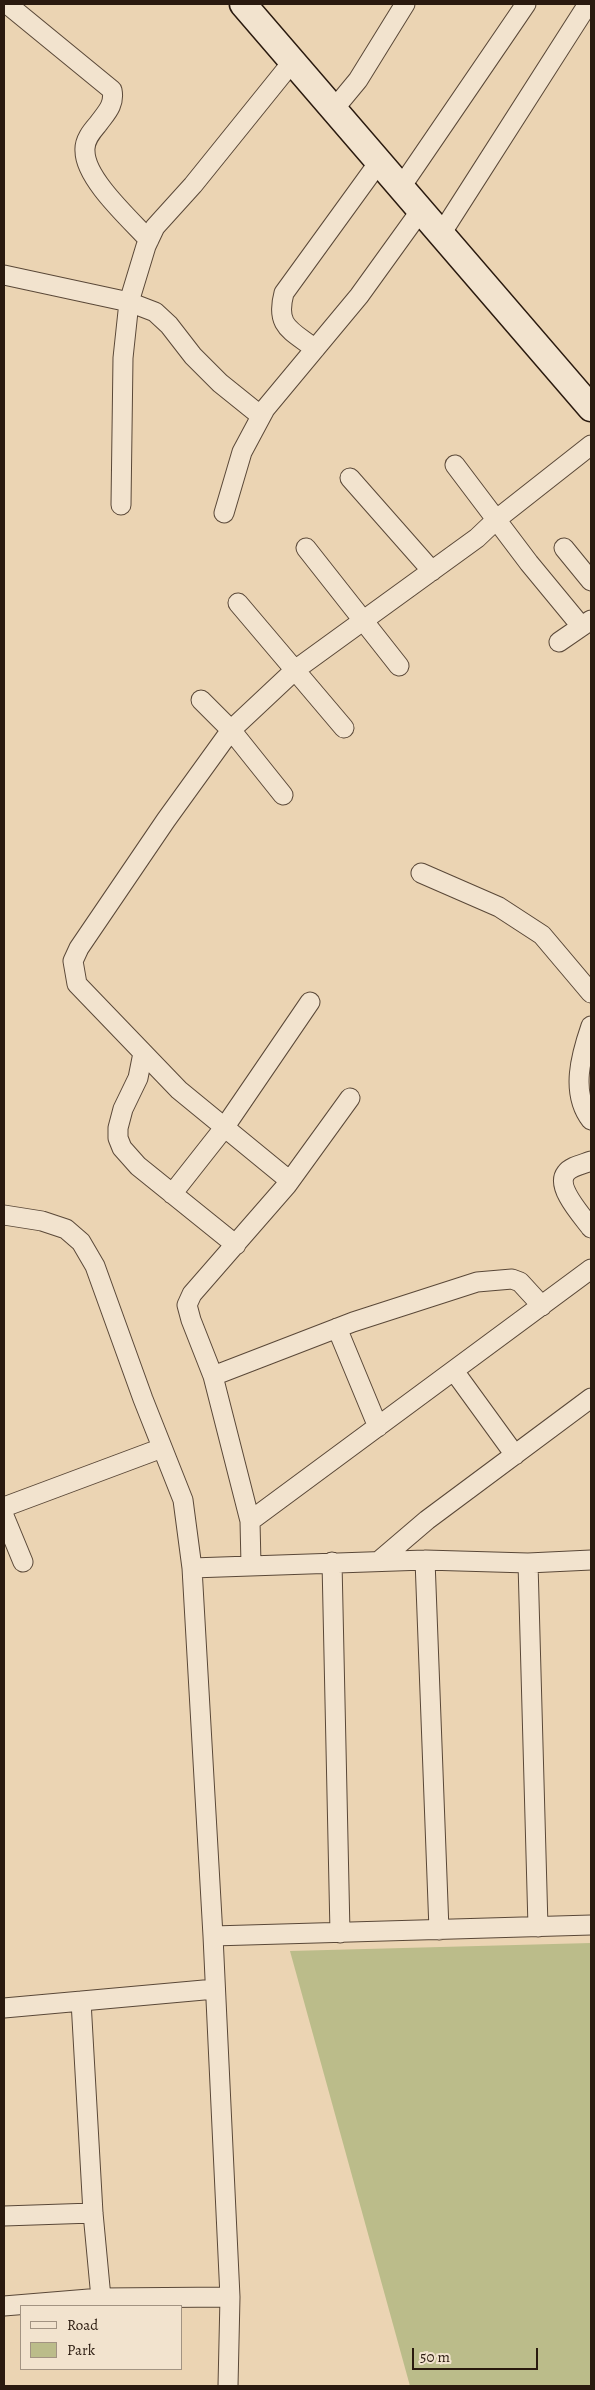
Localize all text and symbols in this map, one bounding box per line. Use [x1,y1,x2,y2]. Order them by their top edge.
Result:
legend [20,2305,182,2370]
text: Road [67,2315,98,2335]
scale bar [415,2338,541,2370]
text: Park [67,2340,95,2360]
text: 50 m [420,2347,450,2367]

